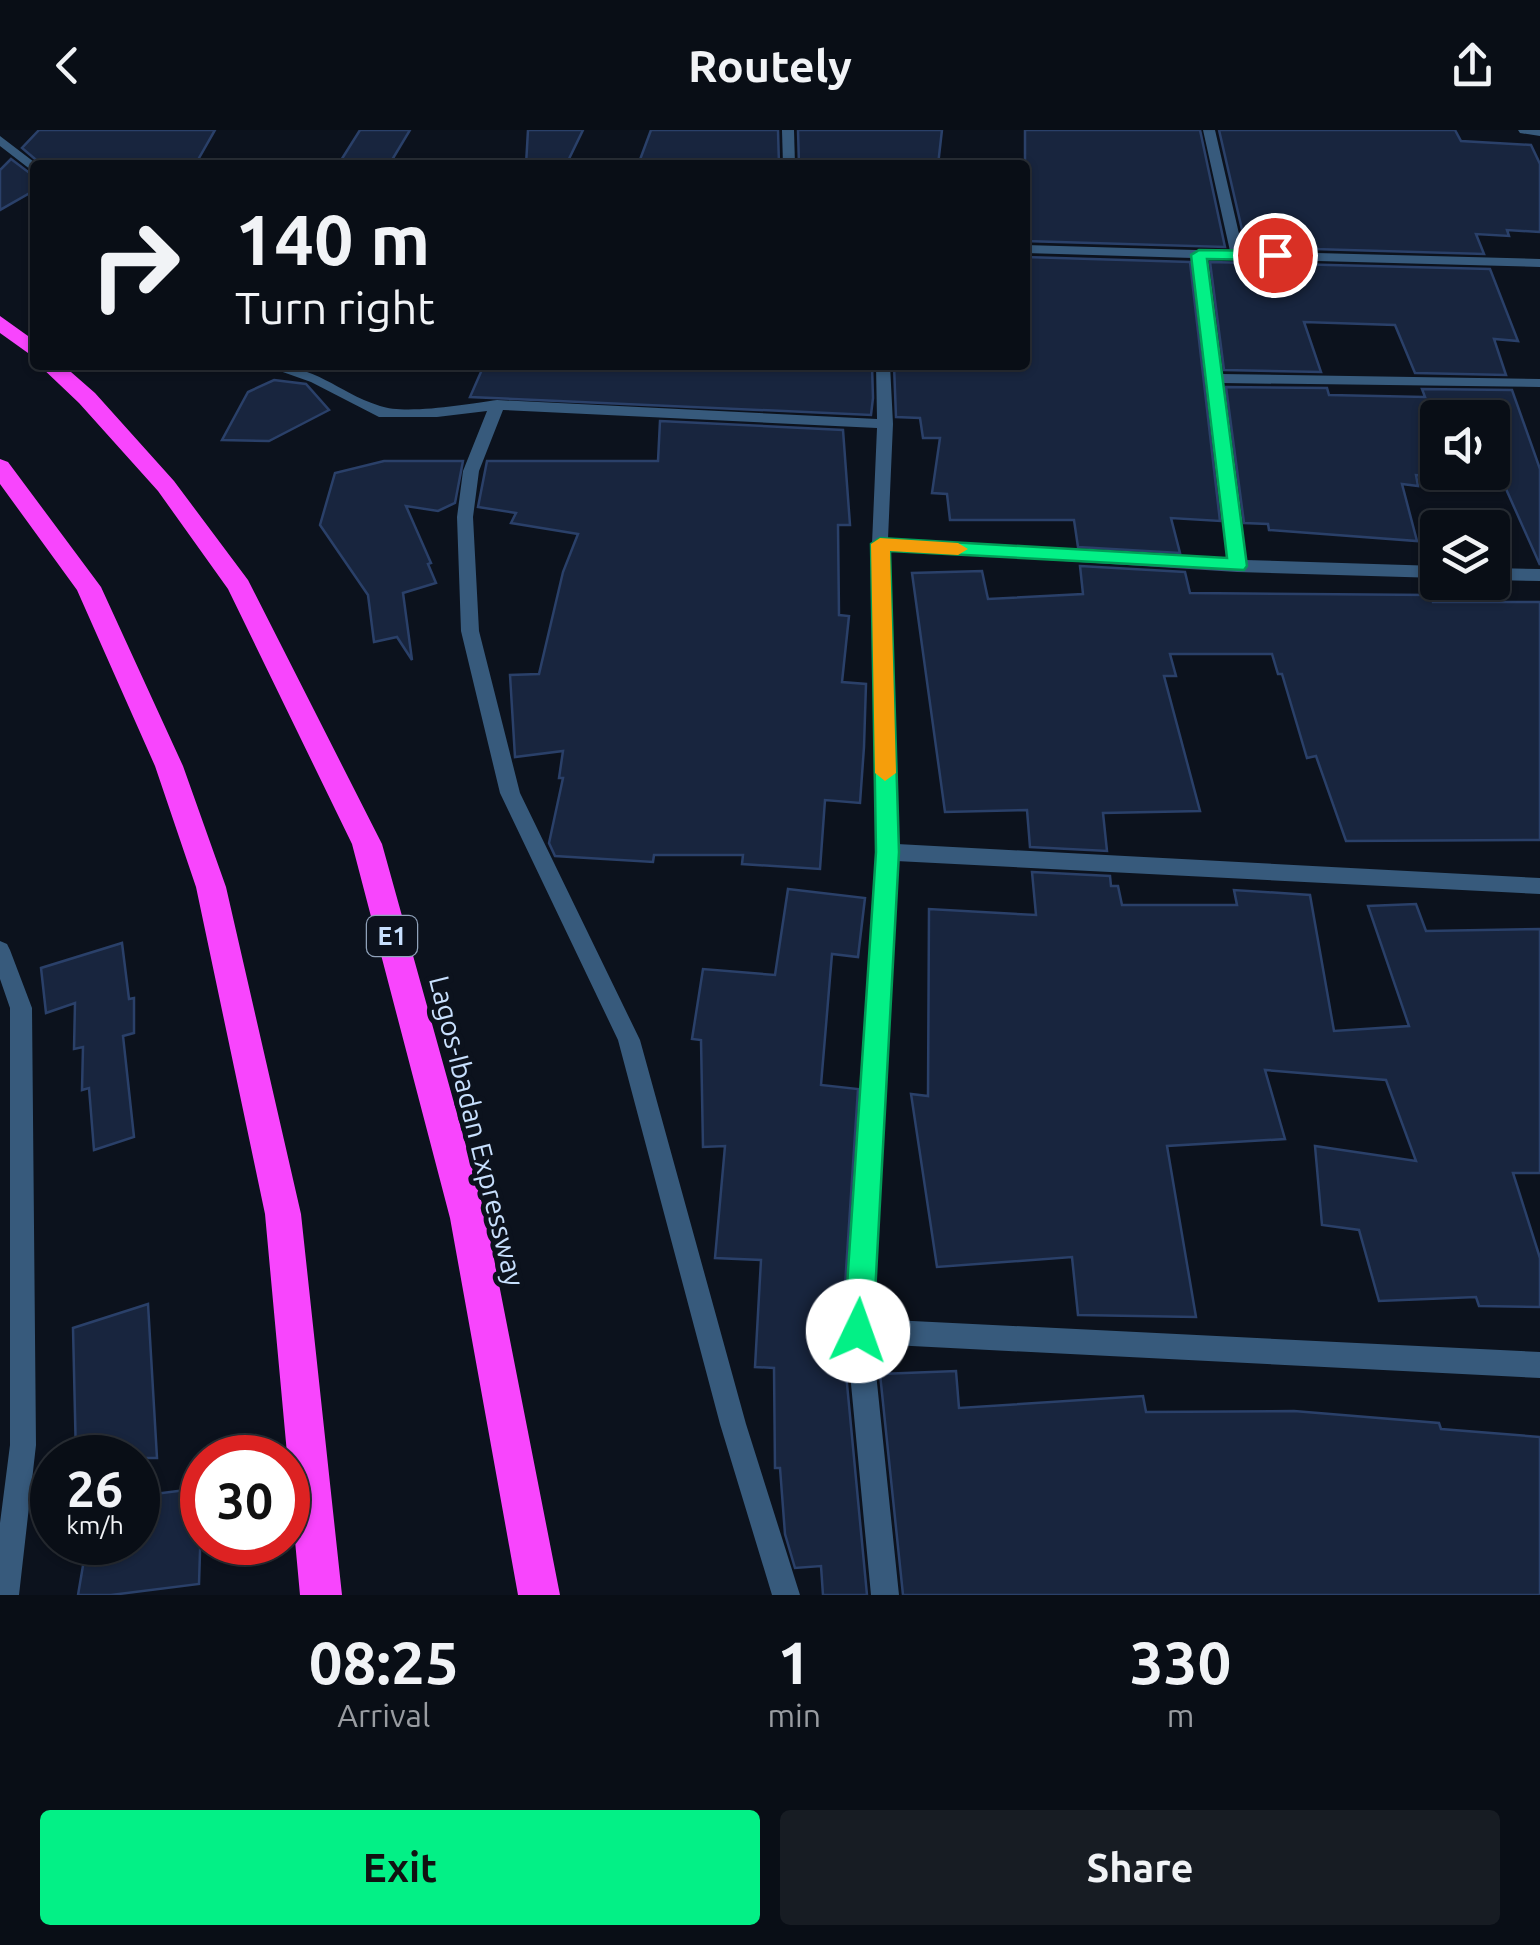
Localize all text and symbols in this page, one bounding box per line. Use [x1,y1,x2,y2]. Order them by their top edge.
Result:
icon: back [40,38,95,93]
icon: share [1445,38,1500,93]
text: Routely [688,40,852,91]
icon: right [70,200,200,330]
text: 140 m [235,200,430,278]
pin [1233,213,1318,298]
icon: arrive [1248,228,1303,283]
text: Turn right [235,282,435,333]
map controls [1420,400,1510,600]
button: sound [1420,400,1510,490]
button: layers [1420,510,1510,600]
road number: E1 [367,916,417,956]
street label: Lagos-Ibadan Expressway [424,972,531,1289]
position arrow [806,1279,910,1383]
speed limit sign: 30 [180,1435,310,1565]
text: 26 [67,1460,123,1516]
text: km/h [66,1511,124,1539]
text: 08:25 [309,1628,459,1695]
text: 1 [777,1628,811,1695]
text: 330 [1130,1628,1231,1695]
text: Arrival [337,1697,430,1733]
text: min [767,1697,821,1733]
text: m [1167,1697,1194,1733]
button: Exit [40,1810,760,1925]
button: Share [780,1810,1500,1925]

